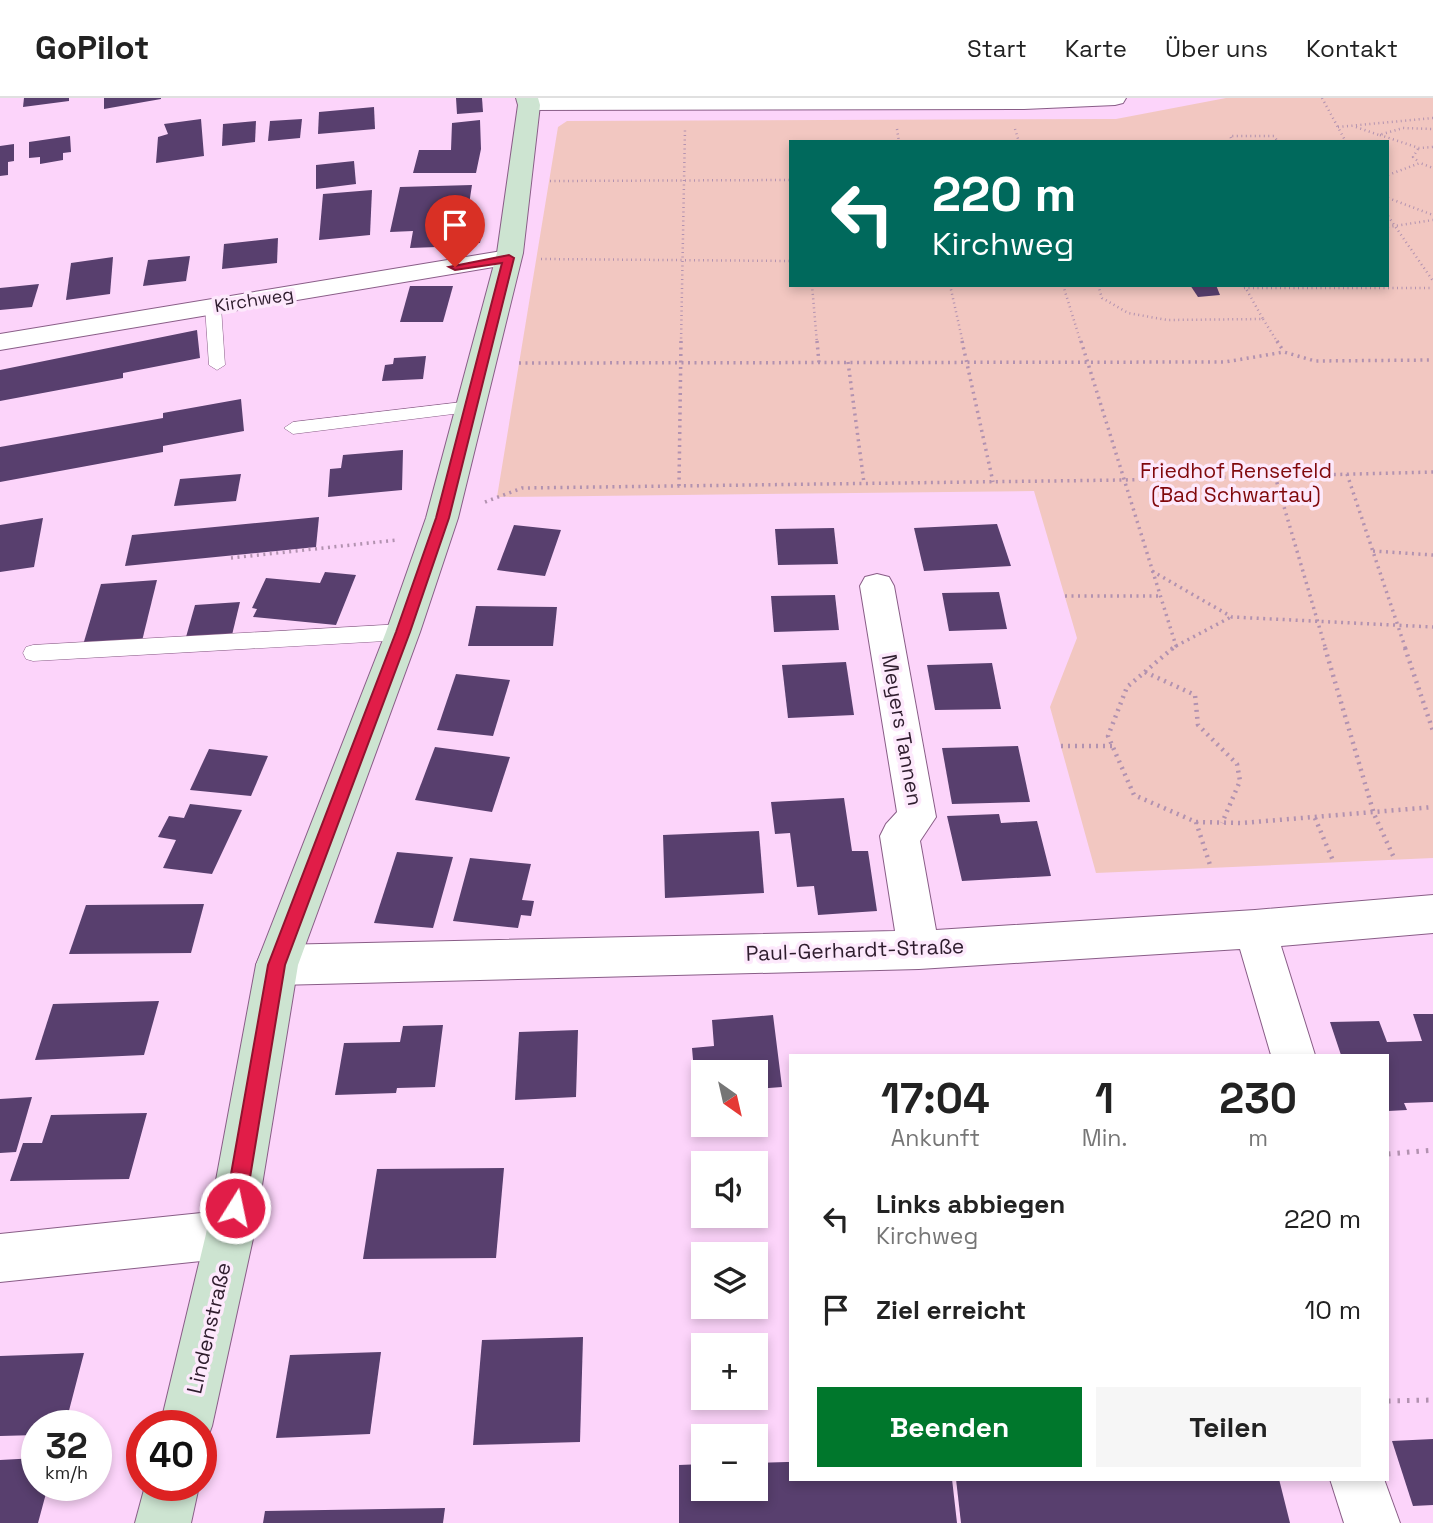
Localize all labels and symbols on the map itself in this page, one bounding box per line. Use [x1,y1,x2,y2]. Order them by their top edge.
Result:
pin [425,195,485,267]
street label: Kirchweg [213,282,295,317]
park label: Friedhof Rensefeld (Bad Schwartau) [1140,457,1332,508]
street label: Meyers Tannen [876,652,929,808]
street label: Paul-Gerhardt-Straße [745,932,965,967]
north arrow [691,1060,768,1138]
position arrow [198,1171,272,1245]
street label: Lindenstraße [180,1260,237,1396]
speed limit sign: 40 [126,1410,217,1501]

